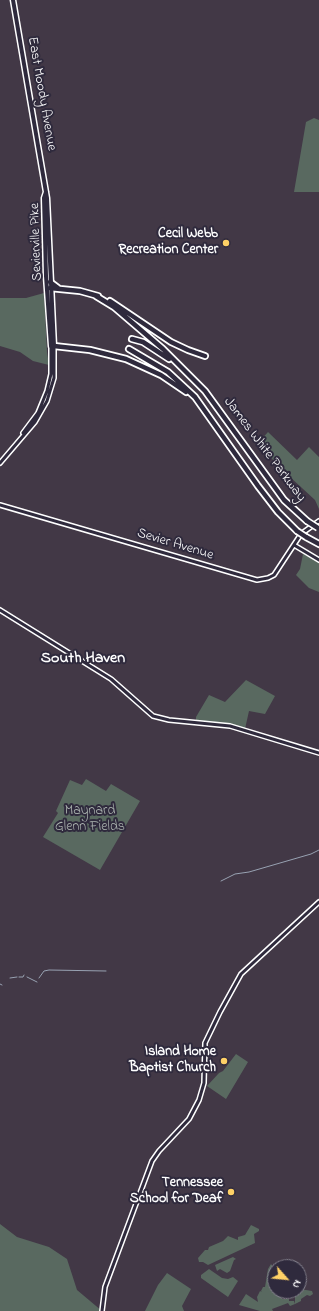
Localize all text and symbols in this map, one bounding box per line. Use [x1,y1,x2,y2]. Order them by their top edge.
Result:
street label: East Moody Avenue [23,36,59,152]
street label: Sevierville Pike [27,203,47,281]
place label: Cecil Webb Recreation Center [119,227,218,260]
marker: Cecil Webb Recreation Center [221,238,231,248]
street label: James White Parkway [219,394,309,506]
street label: Sevier Avenue [135,525,215,565]
district label: South Haven [41,649,125,669]
park label: Maynard Glenn Fields [55,804,125,836]
place label: Island Home Baptist Church [129,1045,216,1078]
marker: Island Home Baptist Church [219,1056,229,1066]
place label: Tennessee School for Deaf [130,1176,223,1208]
marker: Tennessee School for Deaf [226,1187,236,1197]
north arrow [267,1259,307,1299]
text: N [288,1277,306,1291]

